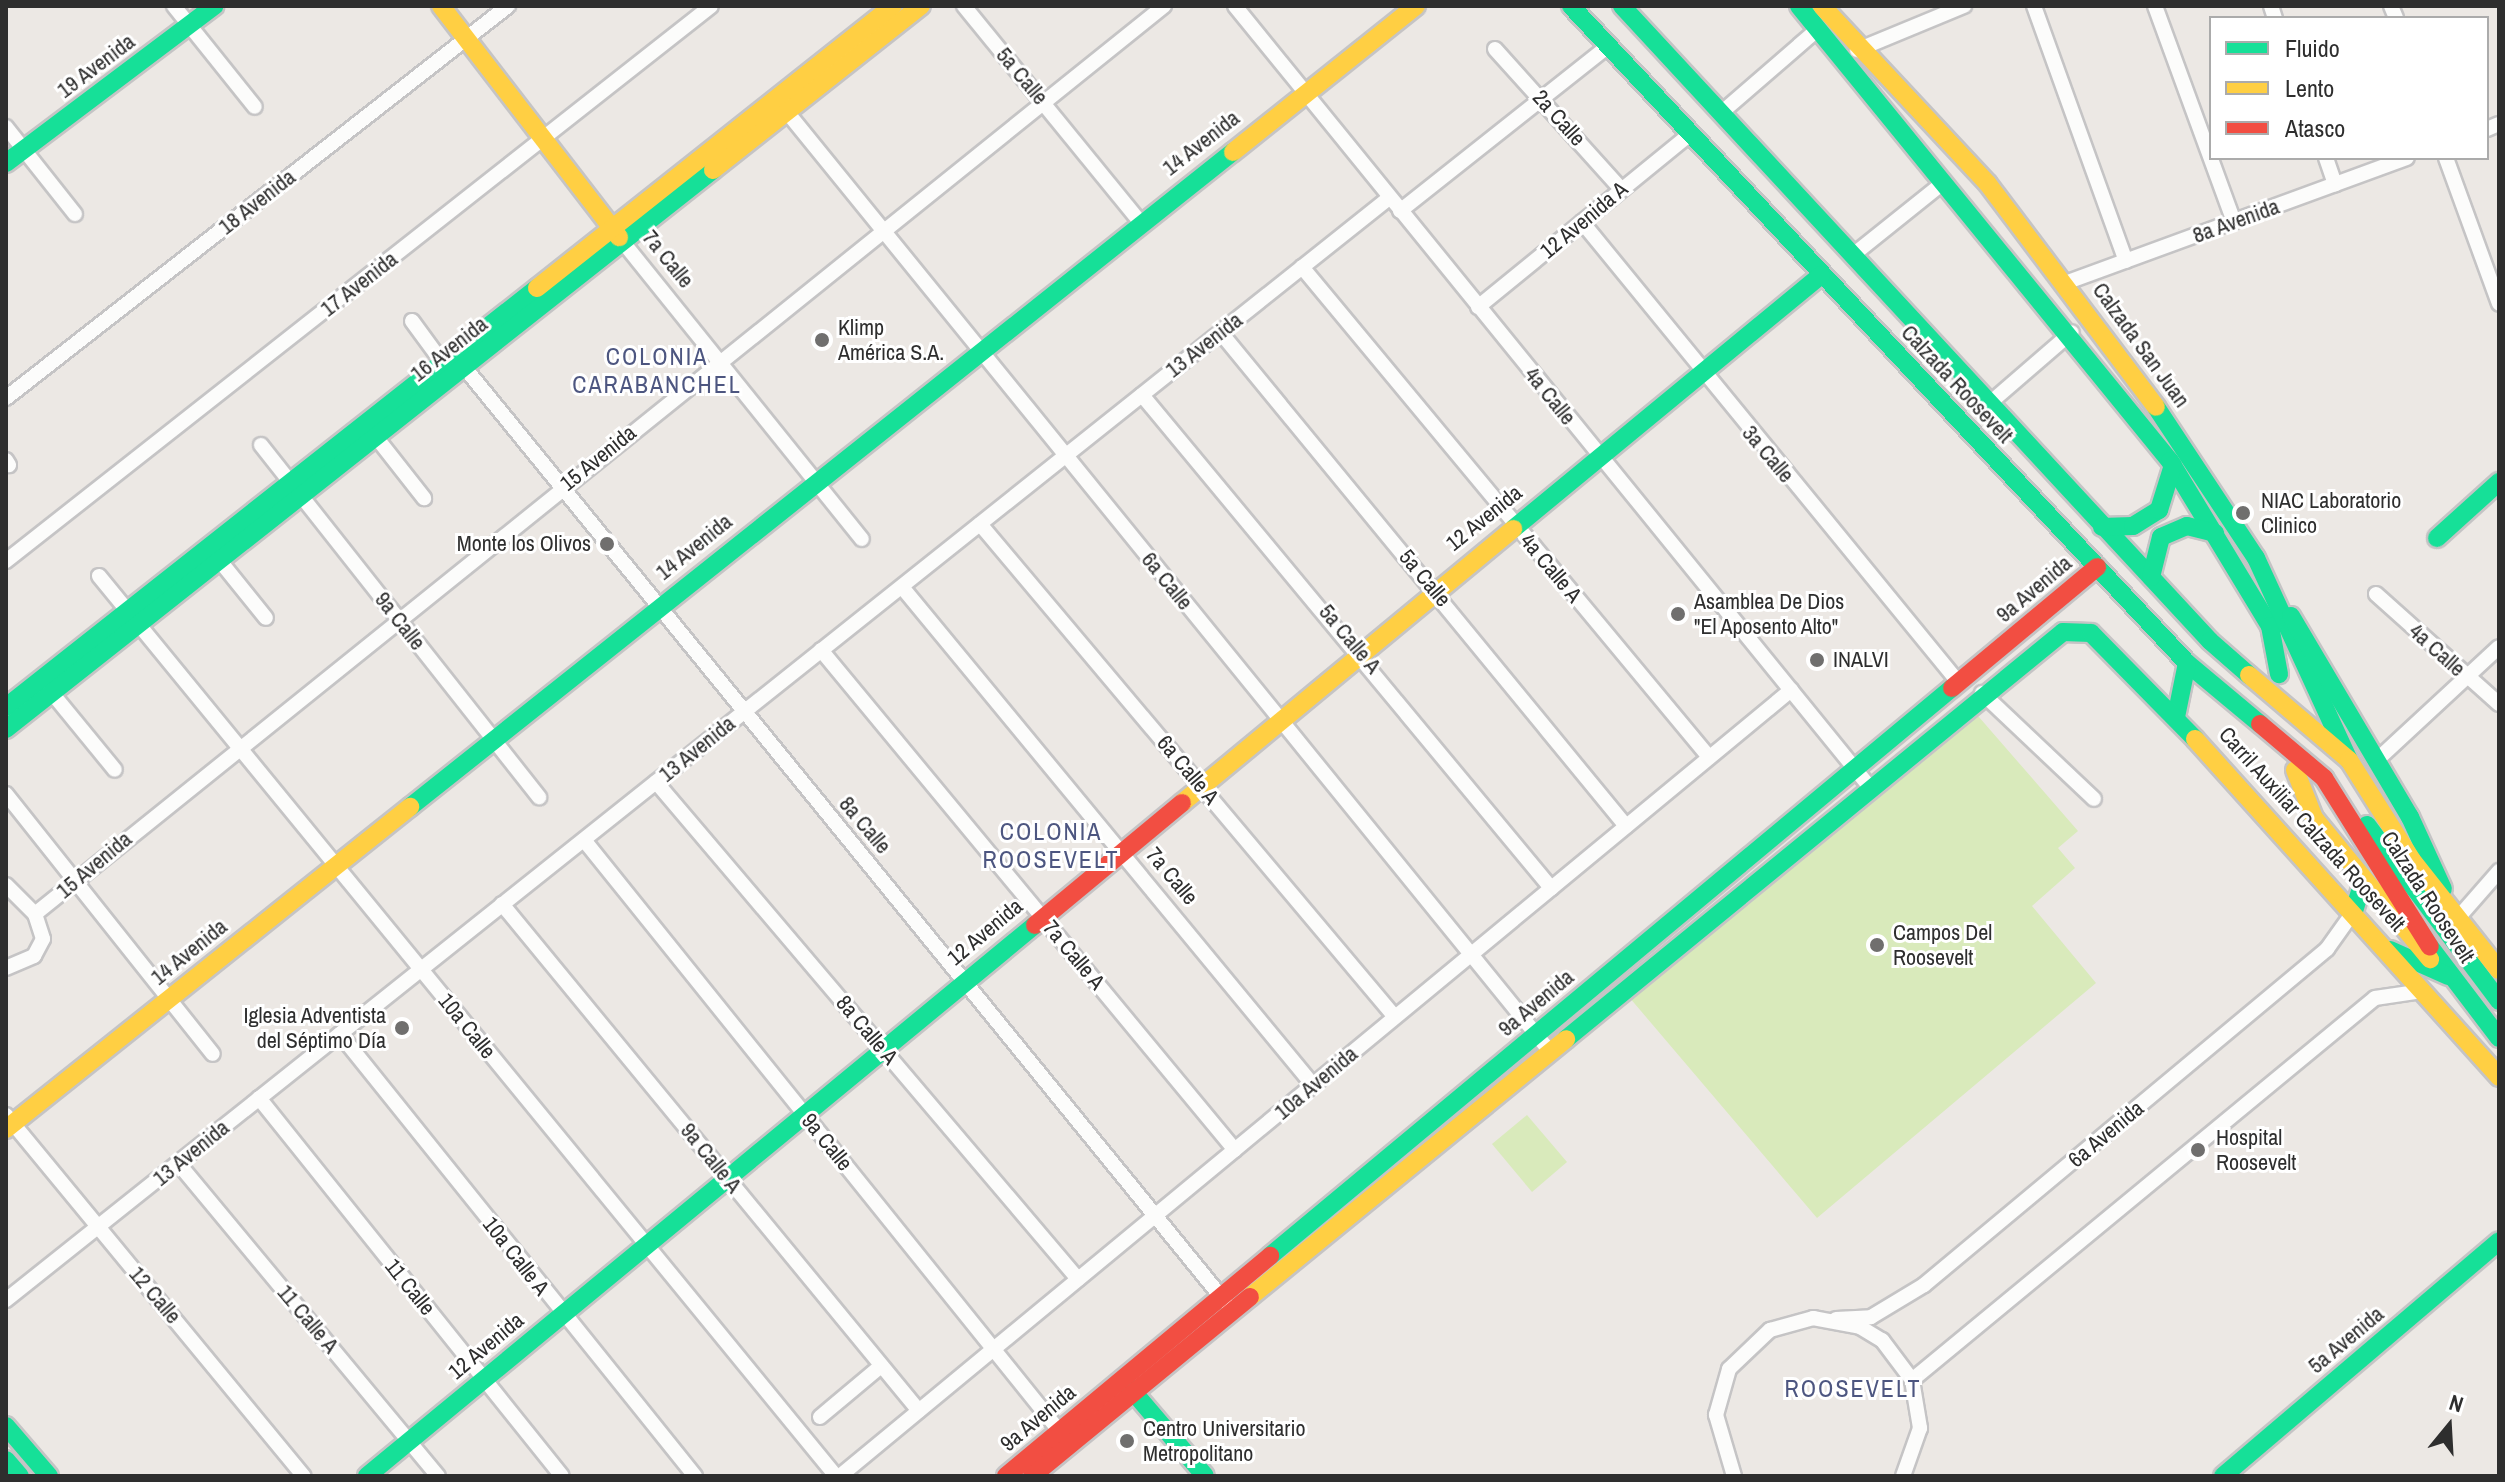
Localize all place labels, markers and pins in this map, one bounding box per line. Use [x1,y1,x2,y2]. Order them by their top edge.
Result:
place label: Klimp América S.A. [838,314,944,366]
marker: Klimp América S.A. [813,331,831,349]
place label: NIAC Laboratorio Clinico [2261,487,2401,538]
marker: NIAC Laboratorio Clinico [2232,502,2254,524]
place label: Monte los Olivos [457,531,591,557]
marker: Monte los Olivos [598,535,616,553]
place label: Asamblea De Dios "El Aposento Alto" [1694,588,1844,640]
marker: Asamblea De Dios "El Aposento Alto" [1669,605,1687,623]
place label: INALVI [1833,647,1889,673]
marker: INALVI [1808,651,1826,669]
place label: Campos Del Roosevelt [1893,919,1992,970]
marker: Campos Del Roosevelt [1868,936,1886,954]
place label: Iglesia Adventista del Séptimo Día [243,1002,386,1054]
marker: Iglesia Adventista del Séptimo Día [393,1019,411,1037]
place label: Hospital Roosevelt [2216,1124,2296,1176]
marker: Hospital Roosevelt [2187,1139,2209,1161]
place label: Centro Universitario Metropolitano [1143,1415,1305,1466]
marker: Centro Universitario Metropolitano [1118,1432,1136,1450]

